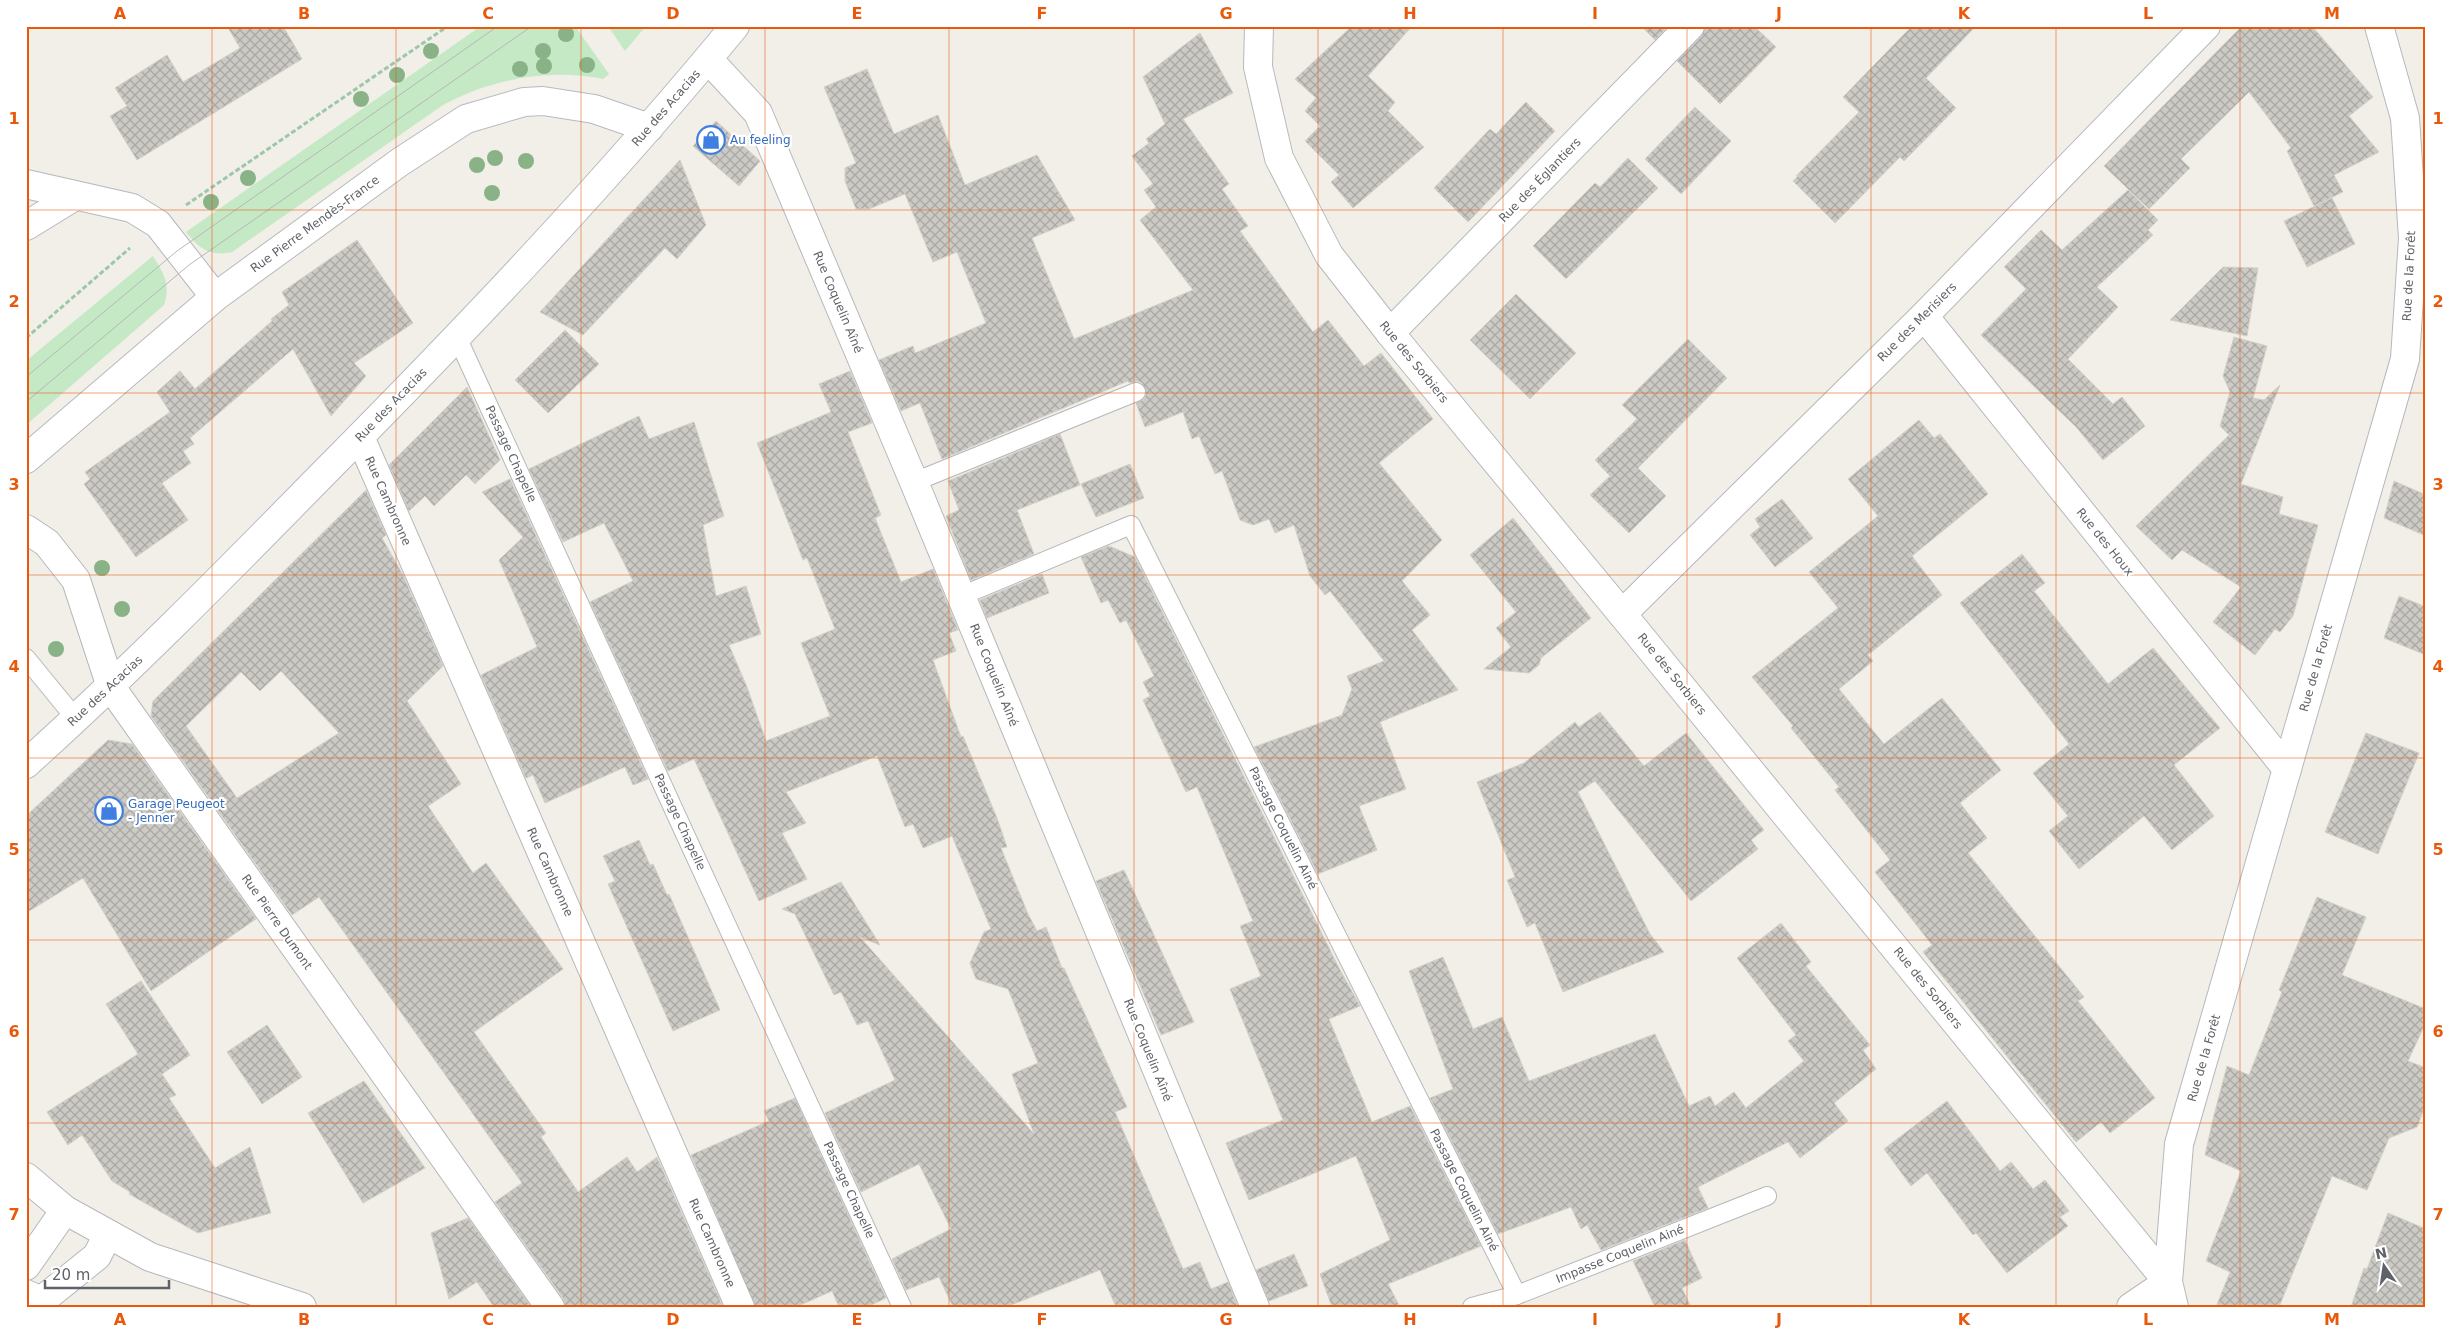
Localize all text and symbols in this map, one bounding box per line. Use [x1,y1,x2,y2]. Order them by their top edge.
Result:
text: A [114,4,127,23]
text: B [298,4,310,23]
text: C [482,4,494,23]
text: D [666,4,680,23]
text: E [852,4,862,23]
text: F [1037,4,1047,23]
text: G [1219,4,1233,23]
text: H [1403,4,1417,23]
text: I [1592,4,1598,23]
text: J [1775,4,1782,23]
text: K [1958,4,1971,23]
text: L [2143,4,2153,23]
text: M [2324,4,2340,23]
street label: Rue des Acacias [629,67,703,149]
text: 1 [8,109,20,128]
text: 1 [2432,109,2444,128]
shop icon: Au feeling [696,125,726,155]
place label: Au feeling [730,133,791,147]
street label: Rue des Églantiers [1495,134,1584,225]
street label: Rue Pierre Mendès-France [248,173,382,275]
street label: Rue de la Forêt [2400,230,2418,322]
street label: Rue Coquelin Aîné [810,249,866,355]
street label: Rue des Merisiers [1875,280,1959,364]
text: 2 [8,292,20,311]
text: 2 [2432,292,2444,311]
street label: Rue des Sorbiers [1377,318,1451,406]
street label: Rue des Acacias [352,365,430,445]
street label: Passage Chapelle [482,403,540,505]
street label: Rue Cambronne [362,454,414,548]
text: 3 [8,475,20,494]
text: 3 [2432,475,2444,494]
street label: Rue des Houx [2074,505,2136,579]
street label: Rue Coquelin Aîné [967,622,1021,728]
street label: Rue de la Forêt [2297,622,2335,713]
street label: Rue des Sorbiers [1635,630,1709,718]
street label: Rue des Acacias [65,653,145,729]
text: 4 [8,657,20,676]
text: 4 [2432,657,2444,676]
street label: Passage Coquelin Ainé [1246,764,1320,892]
street label: Passage Chapelle [651,771,709,873]
shop icon: Garage Peugeot - Jenner [94,796,124,826]
place label: Garage Peugeot - Jenner [128,797,225,825]
street label: Rue Cambronne [524,825,576,919]
text: 5 [8,840,20,859]
text: 5 [2432,840,2444,859]
street label: Rue Pierre Dumont [239,872,315,973]
street label: Rue des Sorbiers [1891,944,1965,1032]
street label: Rue Coquelin Aîné [1121,997,1175,1103]
street label: Rue de la Forêt [2185,1012,2223,1103]
text: 6 [8,1022,20,1041]
text: 6 [2432,1022,2444,1041]
street label: Passage Coquelin Ainé [1427,1126,1501,1254]
street label: Passage Chapelle [820,1139,878,1241]
street label: Rue Cambronne [686,1196,738,1290]
text: 7 [8,1205,20,1224]
text: 7 [2432,1205,2444,1224]
street label: Impasse Coquelin Ainé [1554,1222,1686,1286]
north arrow [2360,1240,2410,1290]
text: N [2374,1244,2389,1262]
scale bar [45,1258,169,1290]
text: 20 m [52,1266,90,1284]
text: A [114,1310,127,1329]
text: B [298,1310,310,1329]
text: C [482,1310,494,1329]
text: D [666,1310,680,1329]
text: E [852,1310,862,1329]
text: F [1037,1310,1047,1329]
text: G [1219,1310,1233,1329]
text: H [1403,1310,1417,1329]
text: I [1592,1310,1598,1329]
text: J [1775,1310,1782,1329]
text: K [1958,1310,1971,1329]
text: L [2143,1310,2153,1329]
text: M [2324,1310,2340,1329]

